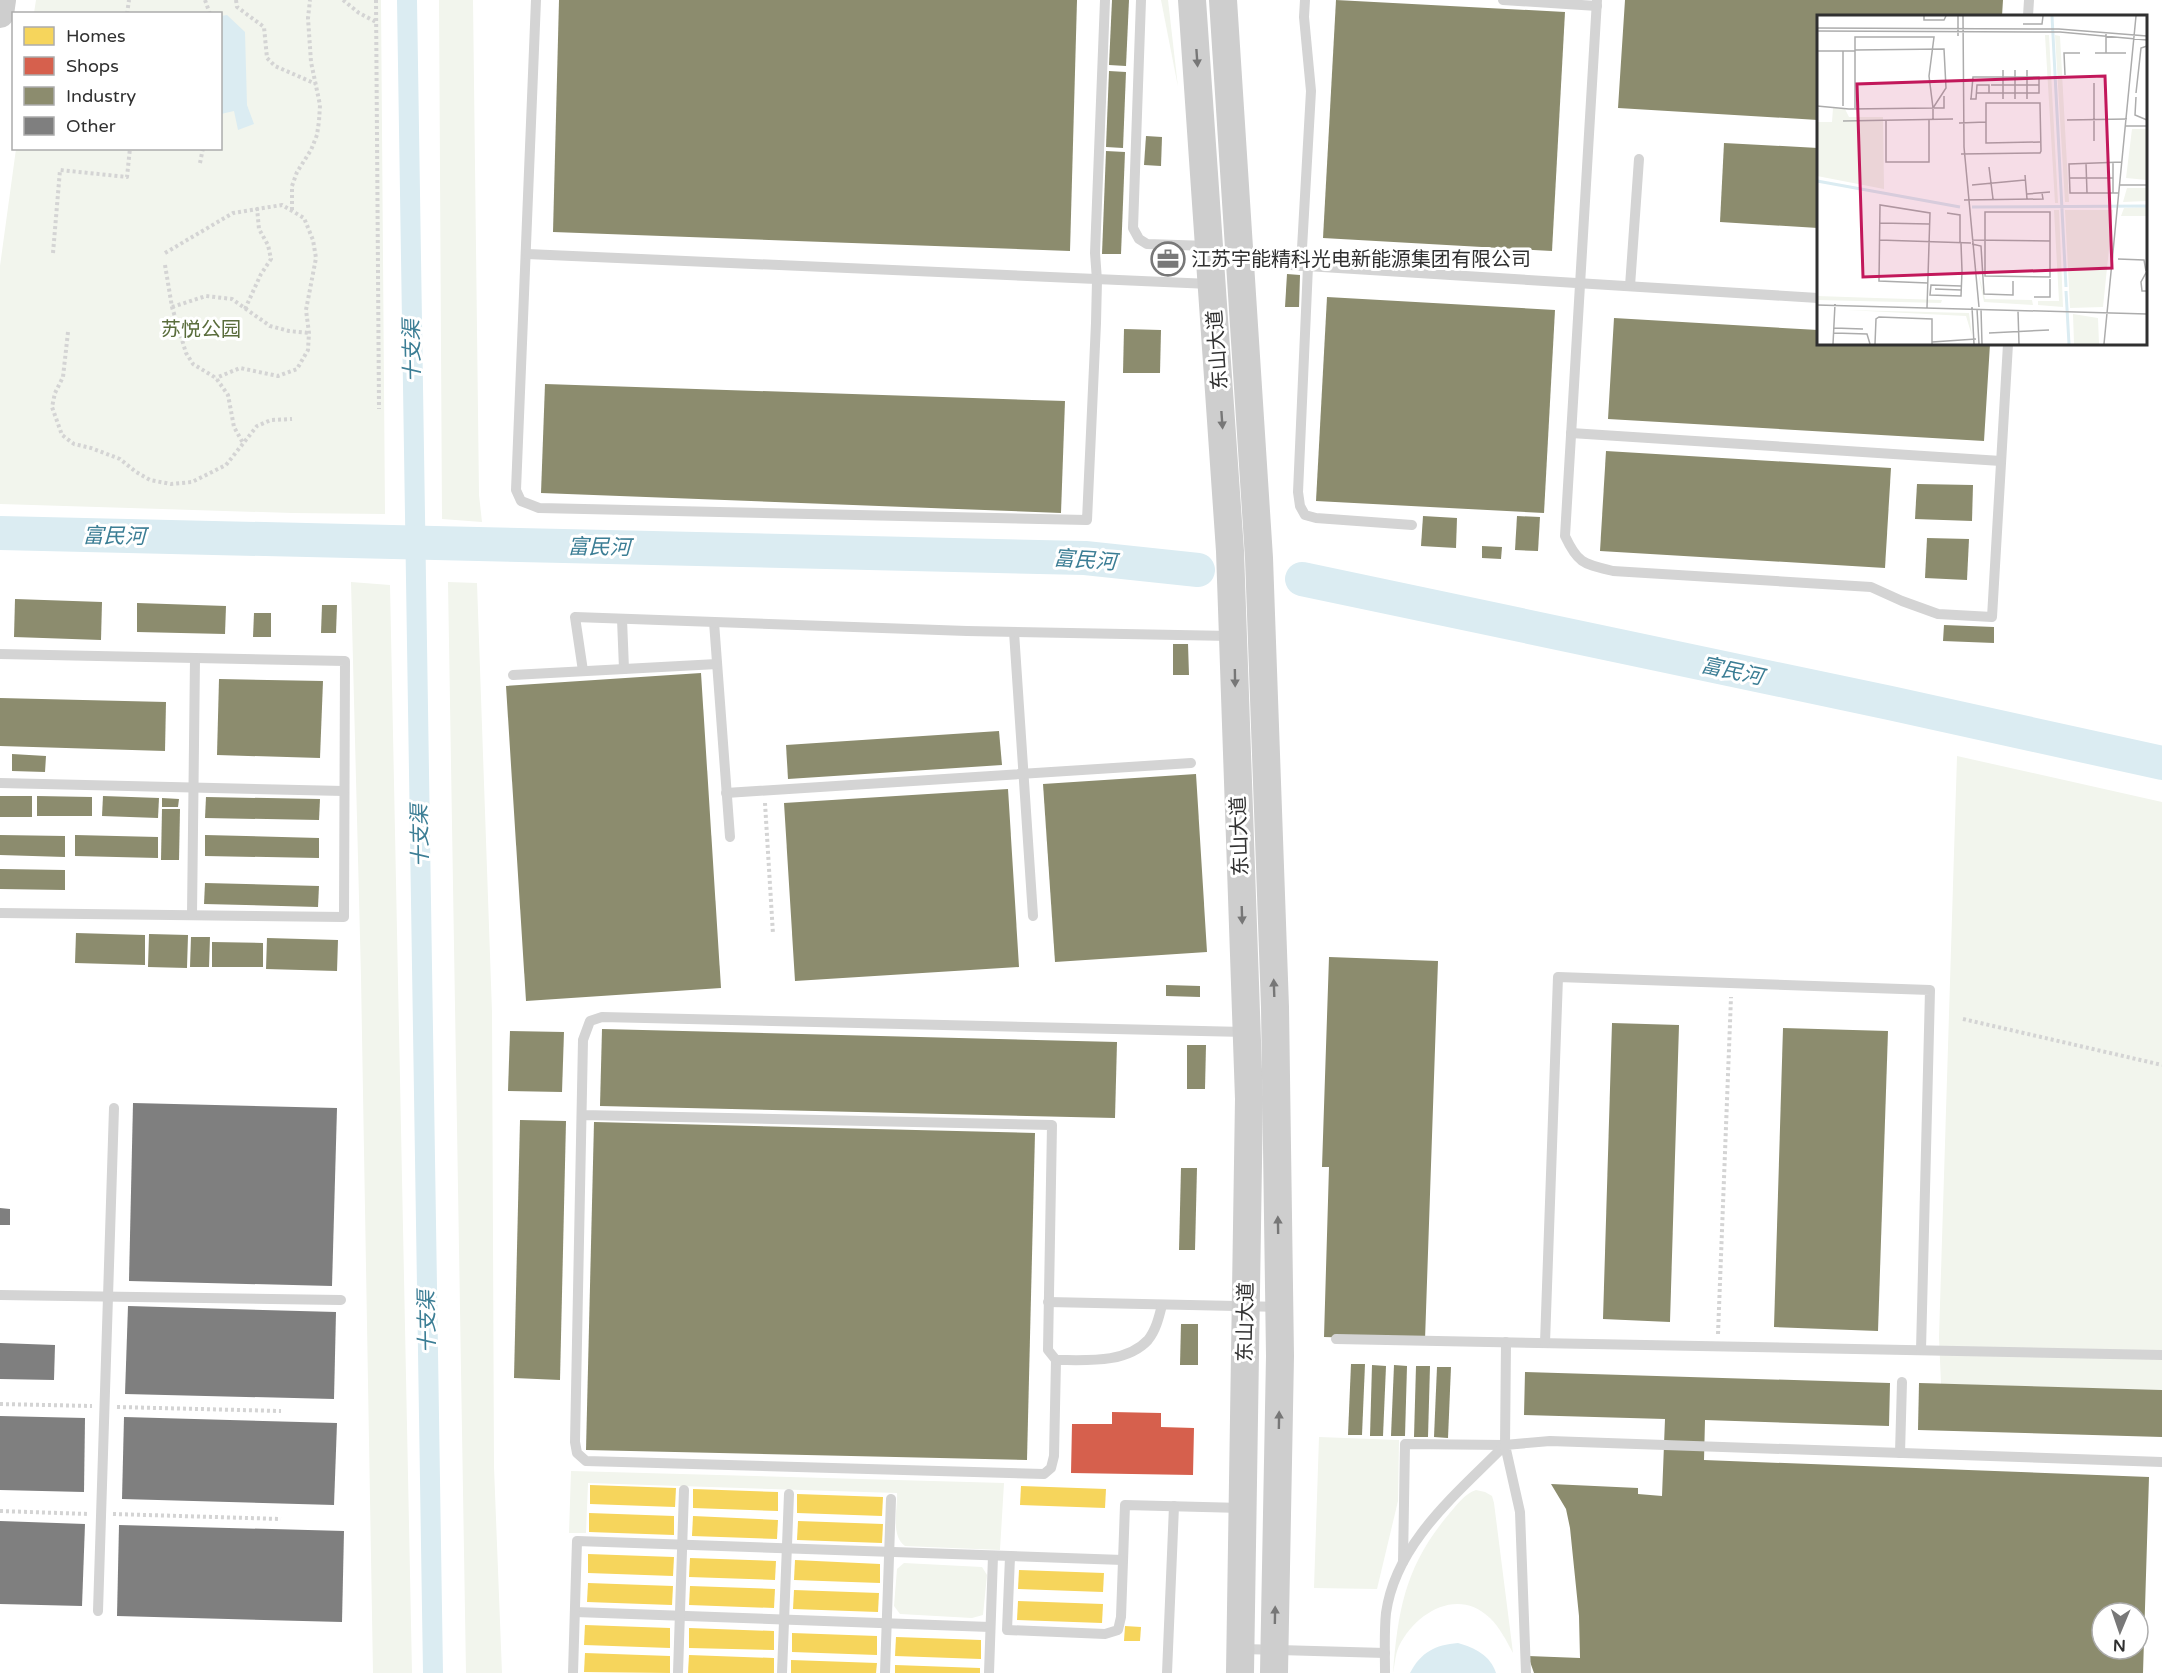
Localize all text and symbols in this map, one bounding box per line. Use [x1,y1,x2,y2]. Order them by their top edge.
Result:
legend [12,12,222,150]
inset map [1817,15,2147,345]
text: Homes [66,25,126,47]
one-way arrow [1192,49,1201,68]
text: Shops [66,55,119,77]
text: Industry [66,85,137,107]
text: Other [66,115,116,137]
office icon: 江苏宇能精科光电新能源集团有限公司 [1150,241,1186,277]
place label: 江苏宇能精科光电新能源集团有限公司 [1191,248,1531,272]
street label: 东山大道 [1203,309,1233,391]
water label: 十支渠 [399,316,426,383]
park label: 苏悦公园 [161,318,241,342]
one-way arrow [1217,411,1227,430]
water label: 富民河 [82,523,150,550]
water label: 富民河 [567,534,635,561]
water label: 富民河 [1053,546,1121,575]
water label: 富民河 [1698,653,1769,691]
one-way arrow [1230,669,1240,688]
street label: 东山大道 [1227,796,1253,876]
water label: 十支渠 [407,801,434,868]
one-way arrow [1237,906,1246,925]
one-way arrow [1270,978,1279,997]
one-way arrow [1273,1215,1283,1234]
street label: 东山大道 [1233,1282,1259,1362]
water label: 十支渠 [414,1287,441,1354]
one-way arrow [1274,1410,1284,1429]
north arrow [2090,1601,2150,1661]
one-way arrow [1270,1605,1280,1624]
text: N [2113,1635,2126,1655]

